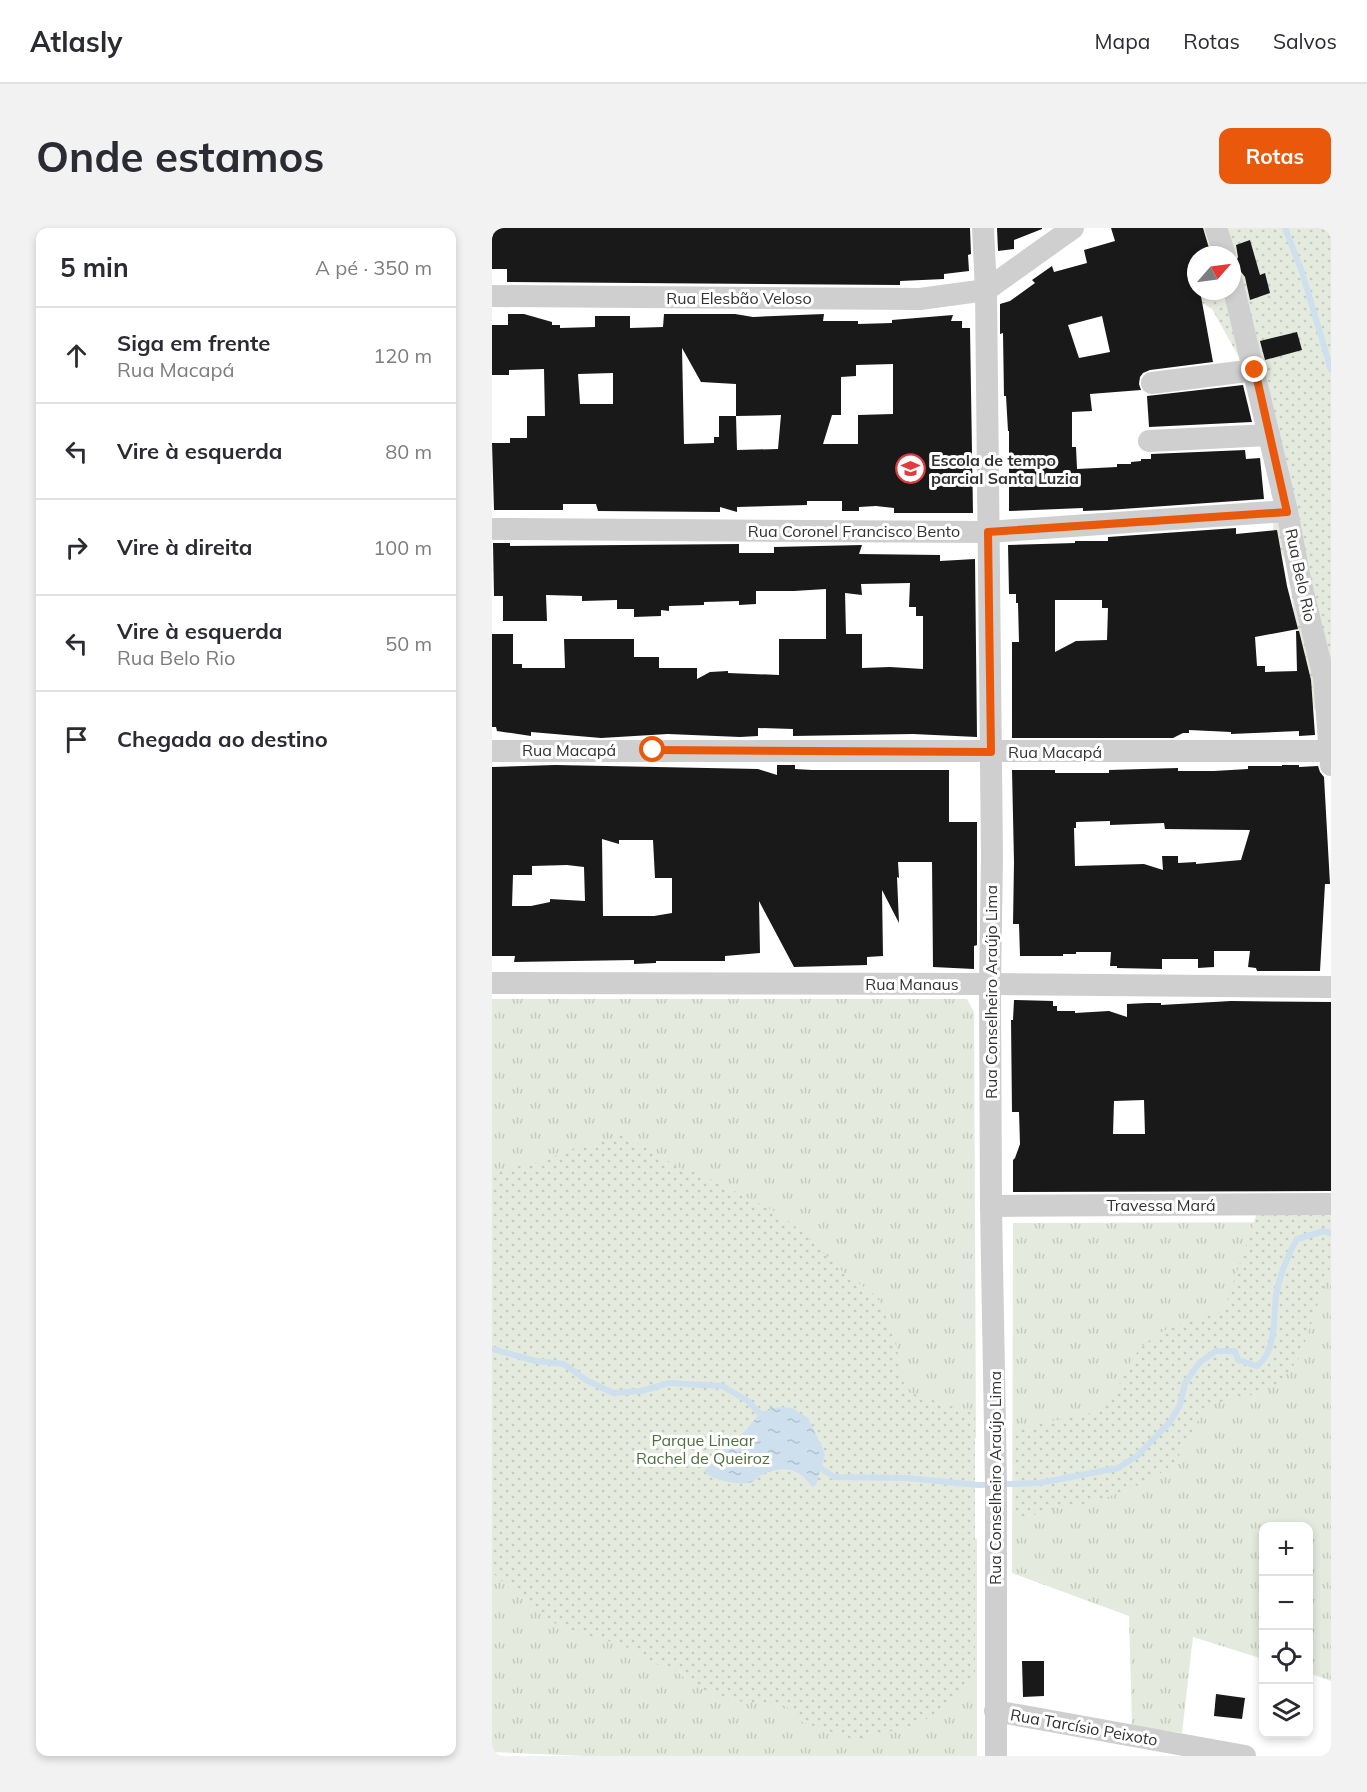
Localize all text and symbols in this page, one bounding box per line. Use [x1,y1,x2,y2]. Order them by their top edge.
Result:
text: Atlasly [30,24,122,59]
text: Mapa [1095,28,1150,54]
text: Rotas [1183,28,1240,54]
text: Salvos [1273,28,1337,54]
button: Rotas [1219,128,1331,184]
text: Onde estamos [36,130,324,183]
north arrow [1187,246,1241,300]
text: 5 min [60,251,129,284]
text: A pé · 350 m [315,255,432,280]
street label: Rua Elesbão Veloso [666,288,812,308]
text: Siga em frente [117,329,270,357]
icon: ahead [60,339,93,372]
text: 120 m [373,343,432,368]
route end [1241,356,1267,382]
text: Rua Macapá [117,357,235,382]
icon: left [60,435,93,468]
text: Vire à esquerda [117,437,282,465]
text: 80 m [385,439,432,464]
place label: Escola de tempo parcial Santa Luzia [931,450,1079,488]
school or university icon: Escola de tempo parcial Santa Luzia [894,453,926,485]
street label: Rua Coronel Francisco Bento [748,521,960,541]
street label: Rua Belo Rio [1281,527,1321,623]
icon: right [60,531,93,564]
text: Vire à direita [117,533,252,561]
text: 100 m [373,535,432,560]
text: Vire à esquerda [117,617,282,645]
icon: left [60,627,93,660]
text: 50 m [385,631,432,656]
text: Rua Belo Rio [117,645,236,670]
icon: arrive [60,723,93,756]
text: Chegada ao destino [117,725,328,753]
route start [639,736,665,762]
street label: Rua Macapá [522,740,616,760]
street label: Rua Macapá [1008,742,1102,762]
street label: Rua Conselheiro Araújo Lima [981,885,1001,1099]
street label: Rua Manaus [865,974,959,994]
street label: Travessa Mará [1106,1195,1216,1215]
street label: Rua Conselheiro Araújo Lima [985,1371,1005,1585]
park label: Parque Linear Rachel de Queiroz [636,1430,770,1468]
map controls [1259,1522,1313,1738]
button: + [1259,1522,1313,1576]
button: − [1259,1576,1313,1630]
button: locate [1259,1630,1313,1684]
button: layers [1259,1684,1313,1738]
street label: Rua Tarcísio Peixoto [1009,1704,1159,1750]

